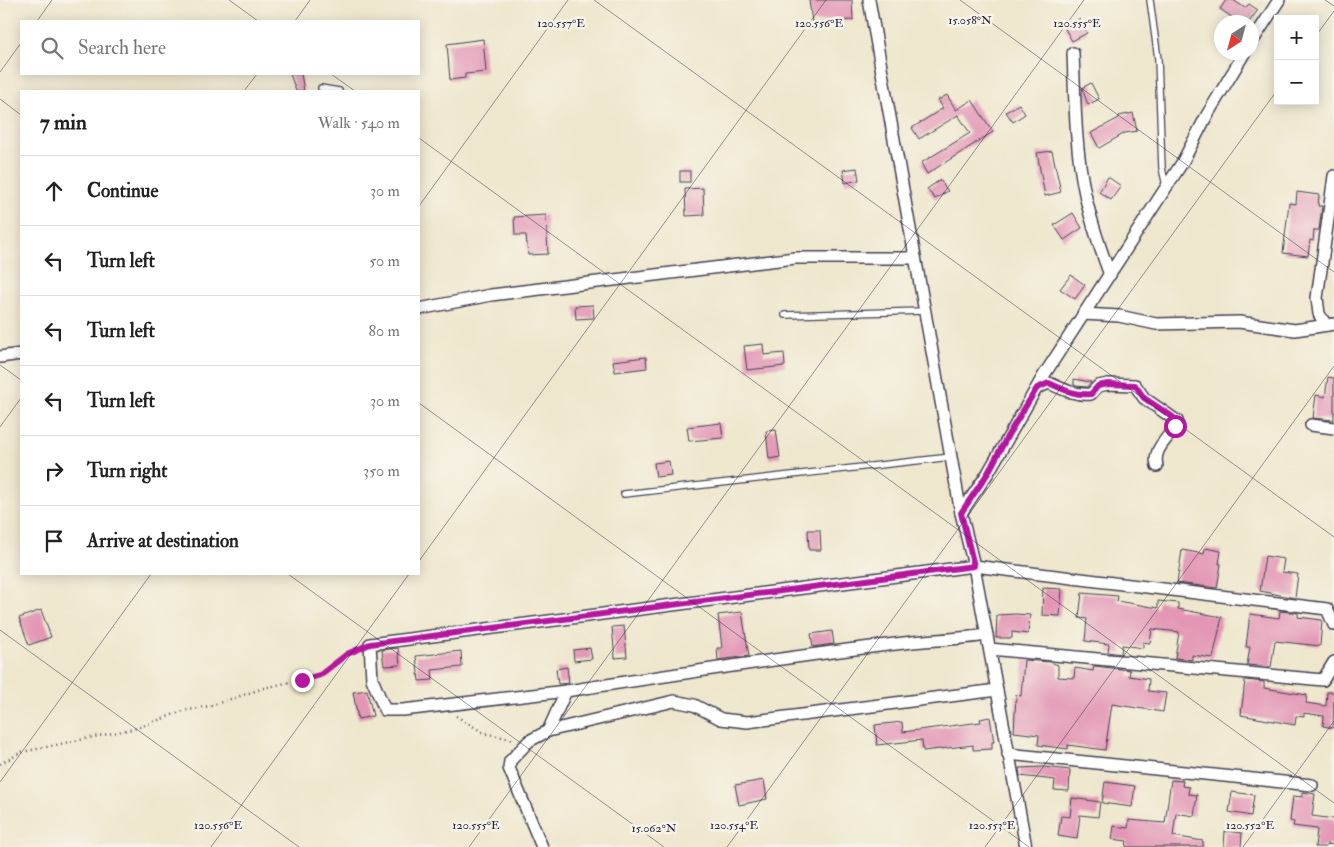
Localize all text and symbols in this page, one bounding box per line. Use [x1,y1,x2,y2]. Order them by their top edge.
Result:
text: 15.058°N [948,13,992,28]
north arrow [1214,15,1259,60]
map controls [1274,15,1319,105]
button: + [1274,15,1319,60]
text: 120.557°E [537,16,585,31]
text: 120.556°E [795,16,843,31]
text: 120.555°E [1053,16,1101,31]
search box [20,20,420,75]
icon: search [38,34,66,62]
text: Search here [78,36,166,60]
button: − [1274,60,1319,105]
text: 7 min [40,109,87,136]
text: Walk · 540 m [318,113,400,133]
icon: ahead [40,177,68,205]
text: Continue [87,179,158,203]
text: 30 m [370,181,400,201]
icon: left [40,247,68,275]
text: Turn left [87,249,155,273]
text: 50 m [369,251,400,271]
icon: left [40,317,68,345]
text: Turn left [87,319,155,343]
text: 80 m [369,321,400,341]
icon: left [40,387,68,415]
text: Turn left [87,389,155,413]
text: 30 m [370,391,400,411]
route start [1164,415,1187,438]
icon: right [40,457,68,485]
text: Turn right [87,459,167,483]
text: 350 m [363,461,400,481]
icon: arrive [40,527,68,555]
text: Arrive at destination [87,529,239,553]
route end [291,669,314,692]
text: 120.556°E [194,818,242,833]
text: 120.555°E [452,818,500,833]
text: 120.554°E [710,818,758,833]
text: 120.553°E [969,818,1016,833]
text: 120.552°E [1226,818,1274,833]
text: 15.062°N [632,821,677,836]

